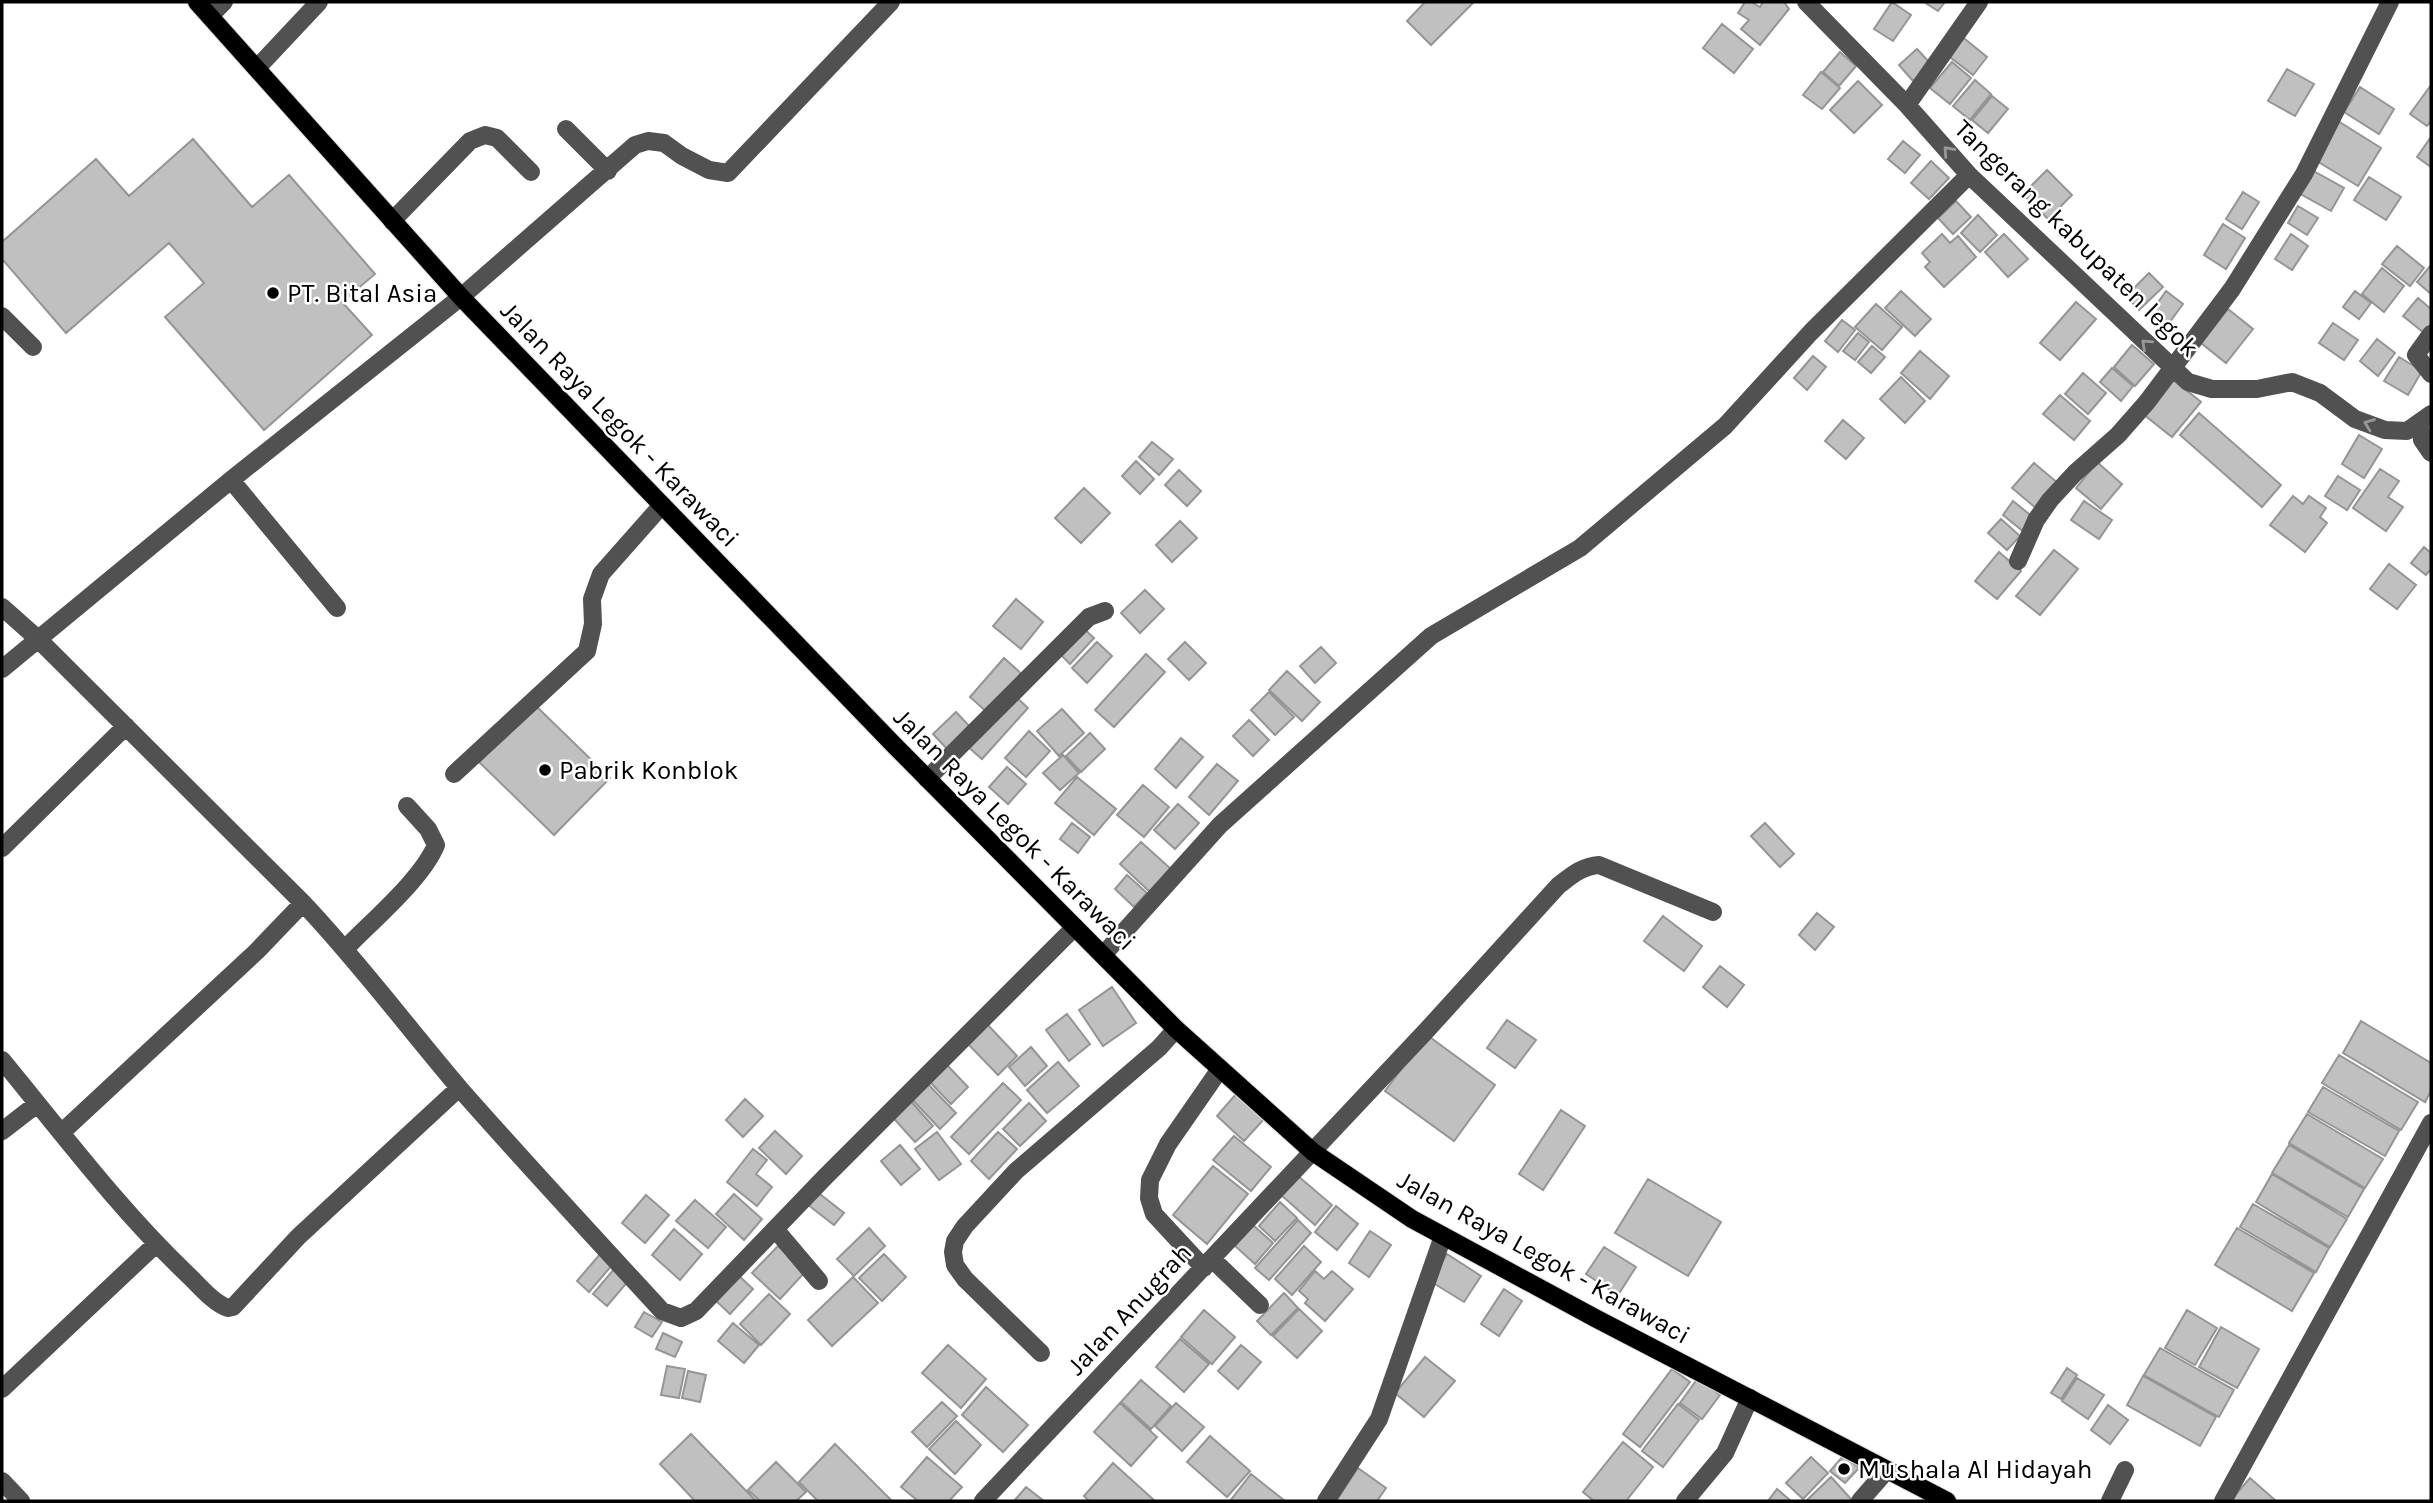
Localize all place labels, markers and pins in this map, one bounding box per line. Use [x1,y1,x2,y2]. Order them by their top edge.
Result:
place label: PT. Bital Asia [287,278,437,309]
marker: PT. Bital Asia [265,285,281,301]
place label: Pabrik Konblok [559,755,738,786]
marker: Pabrik Konblok [537,762,553,778]
place label: Mushala Al Hidayah [1858,1454,2093,1485]
marker: Mushala Al Hidayah [1836,1461,1852,1477]

